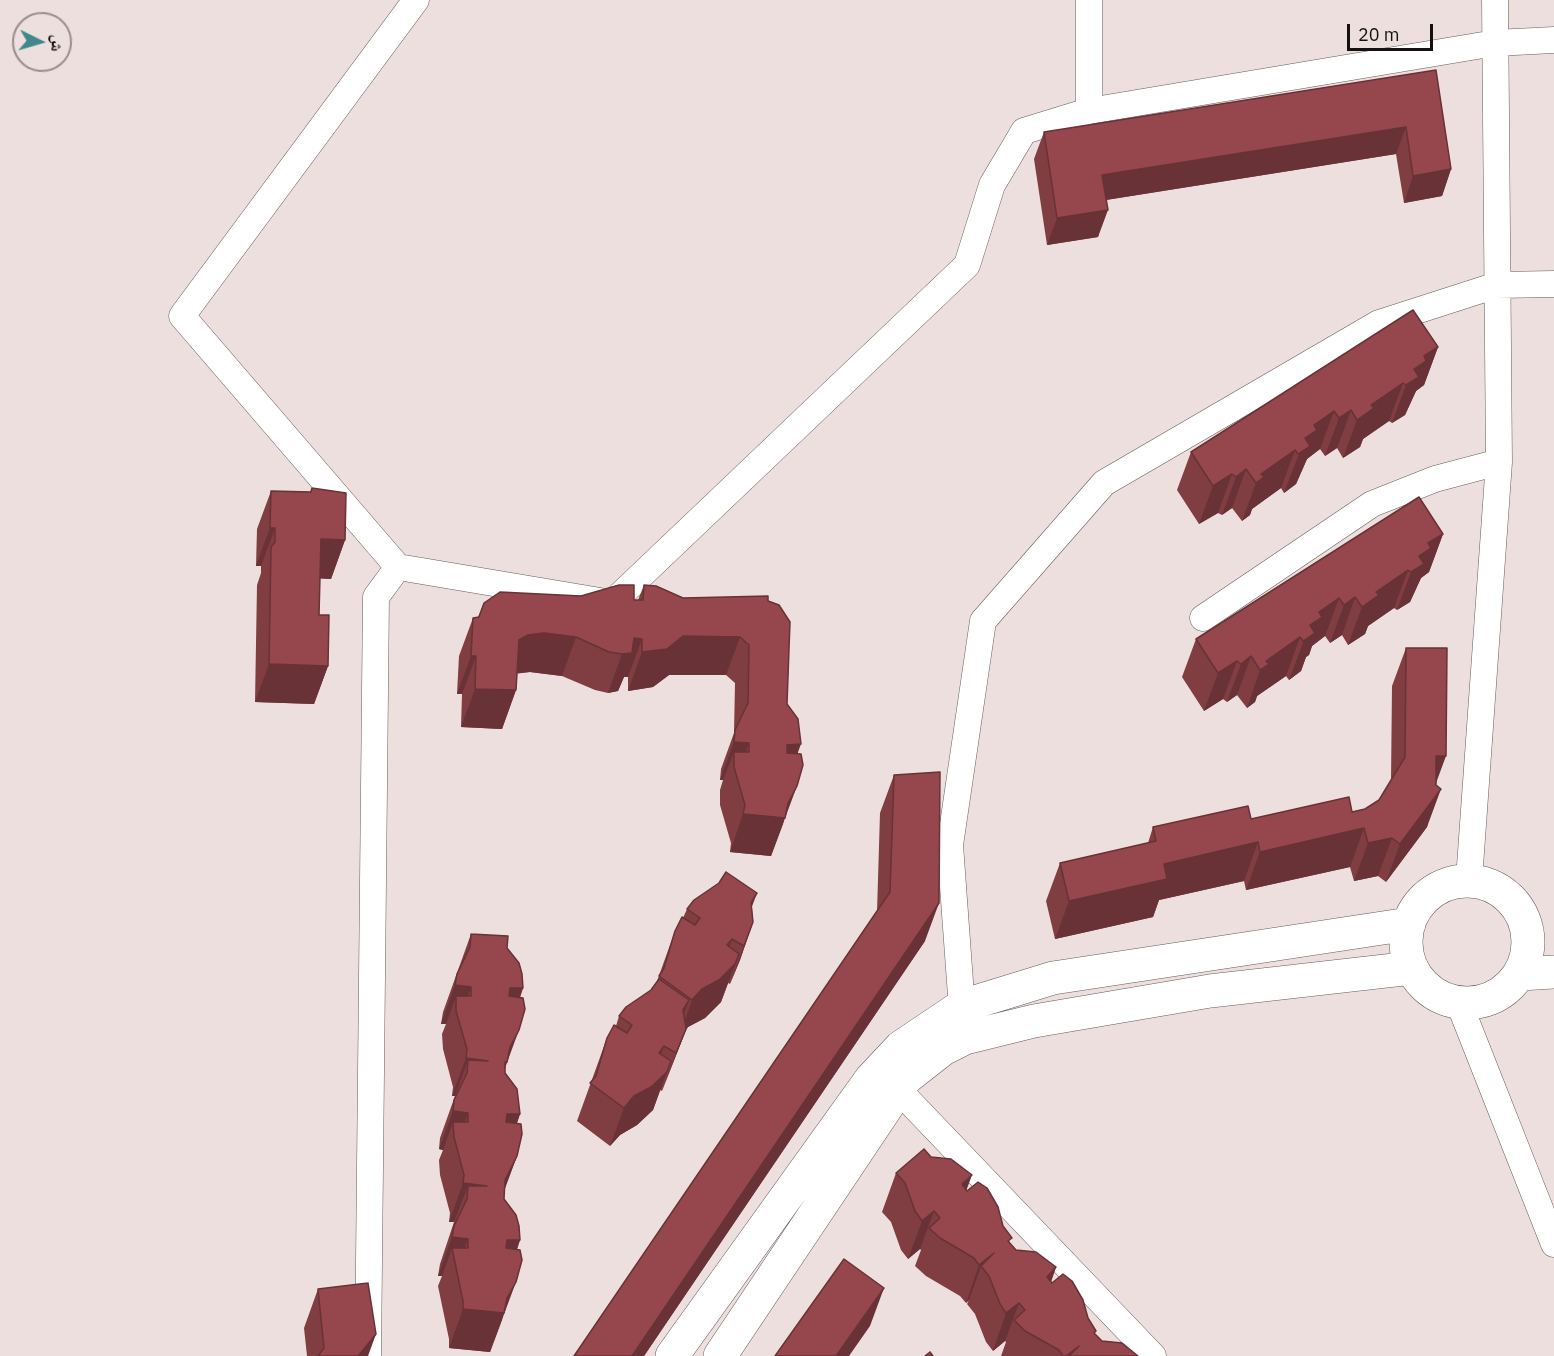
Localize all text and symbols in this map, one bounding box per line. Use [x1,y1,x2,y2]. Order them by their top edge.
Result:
north arrow [12,12,72,72]
scale bar [1350,12,1436,50]
text: 20 m [1358,23,1400,46]
text: ش [47,34,69,53]

